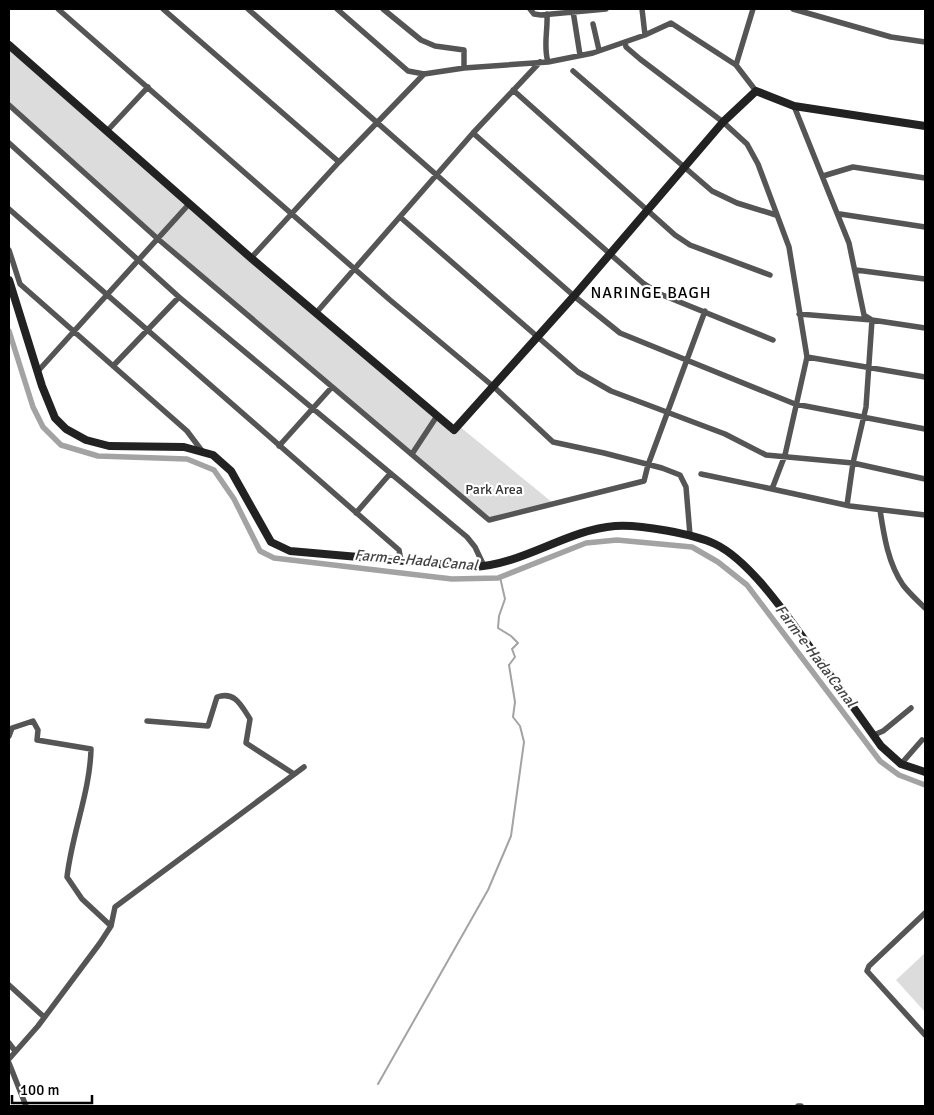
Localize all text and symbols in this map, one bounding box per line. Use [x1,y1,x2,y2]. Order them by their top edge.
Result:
district label: NARINGE BAGH [590,283,712,303]
park label: Park Area [465,481,523,498]
water label: Farm-e-Hada Canal [354,546,480,574]
water label: Farm-e-Hada Canal [772,601,861,712]
scale bar [12,1072,92,1104]
text: 100 m [20,1081,60,1099]

